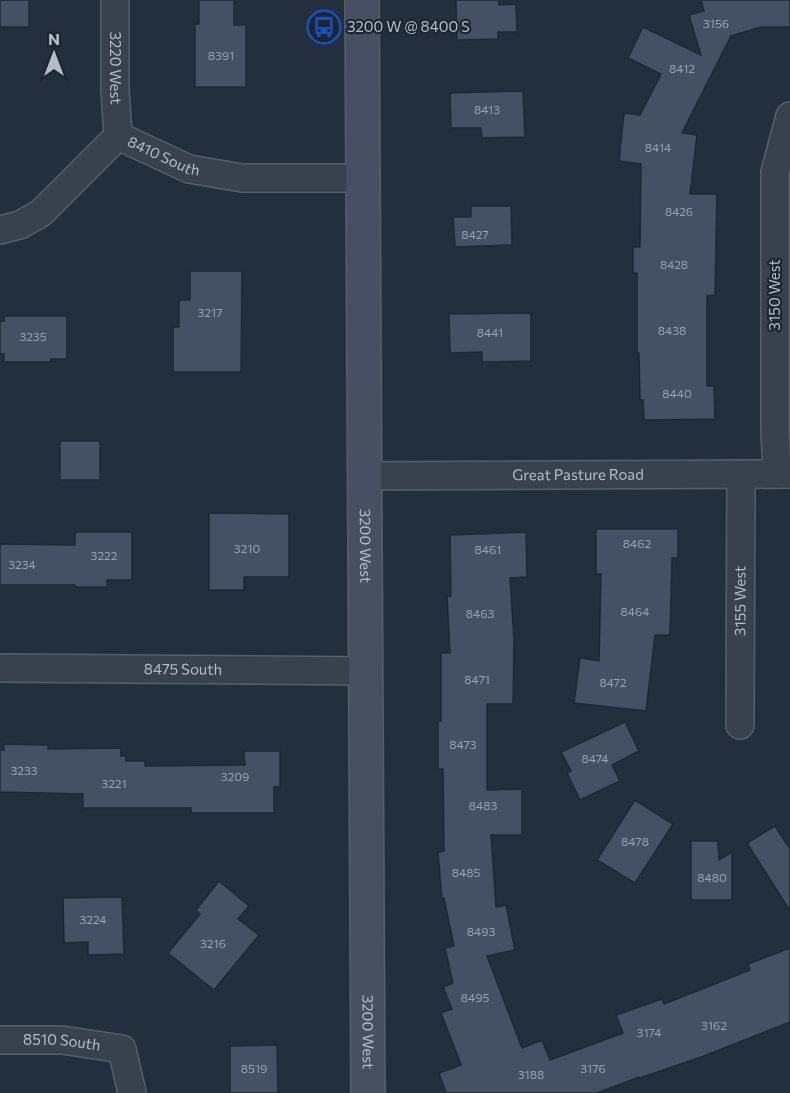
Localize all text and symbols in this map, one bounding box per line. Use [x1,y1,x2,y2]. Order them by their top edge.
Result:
bus stop icon: 3200 W @ 8400 S [306,9,342,45]
house number: 3156 [703,16,729,30]
place label: 3200 W @ 8400 S [347,17,470,35]
north arrow [24,24,84,84]
text: N [48,29,60,48]
street label: 3220 West [107,32,126,105]
house number: 8391 [208,48,234,62]
house number: 8412 [669,61,695,75]
house number: 8413 [474,102,500,116]
street label: 8410 South [125,132,201,179]
house number: 8414 [645,140,671,154]
house number: 8426 [665,204,693,218]
house number: 8427 [461,227,489,241]
house number: 8428 [660,257,688,271]
street label: 3150 West [765,259,783,331]
house number: 3217 [198,305,222,319]
house number: 8438 [658,323,686,337]
house number: 8441 [477,325,503,339]
house number: 3235 [19,329,47,343]
house number: 8440 [662,386,692,400]
street label: Great Pasture Road [512,465,644,483]
street label: 3200 West [357,509,375,583]
house number: 8462 [623,536,652,550]
house number: 3210 [234,541,260,555]
house number: 8461 [475,542,501,556]
house number: 3222 [91,548,118,562]
house number: 3234 [8,557,36,571]
street label: 3155 West [730,566,749,636]
house number: 8464 [621,604,649,618]
house number: 8463 [466,606,494,620]
street label: 8475 South [144,659,222,678]
house number: 8471 [464,672,490,686]
house number: 8472 [599,675,627,689]
house number: 8473 [449,737,477,751]
house number: 8474 [581,751,609,765]
house number: 3233 [10,763,38,777]
house number: 3209 [221,769,249,783]
house number: 3221 [101,776,127,790]
house number: 8483 [469,798,497,812]
house number: 8478 [621,834,649,848]
house number: 8485 [452,865,480,879]
house number: 8480 [697,870,727,884]
house number: 3224 [79,912,107,926]
house number: 8493 [467,924,495,938]
house number: 3216 [200,936,226,950]
house number: 8495 [461,990,489,1004]
street label: 3200 West [359,995,378,1069]
house number: 3162 [701,1018,727,1032]
house number: 3174 [637,1025,661,1039]
street label: 8510 South [23,1030,102,1054]
house number: 8519 [241,1061,267,1075]
house number: 3176 [580,1061,606,1075]
house number: 3188 [518,1067,544,1081]

